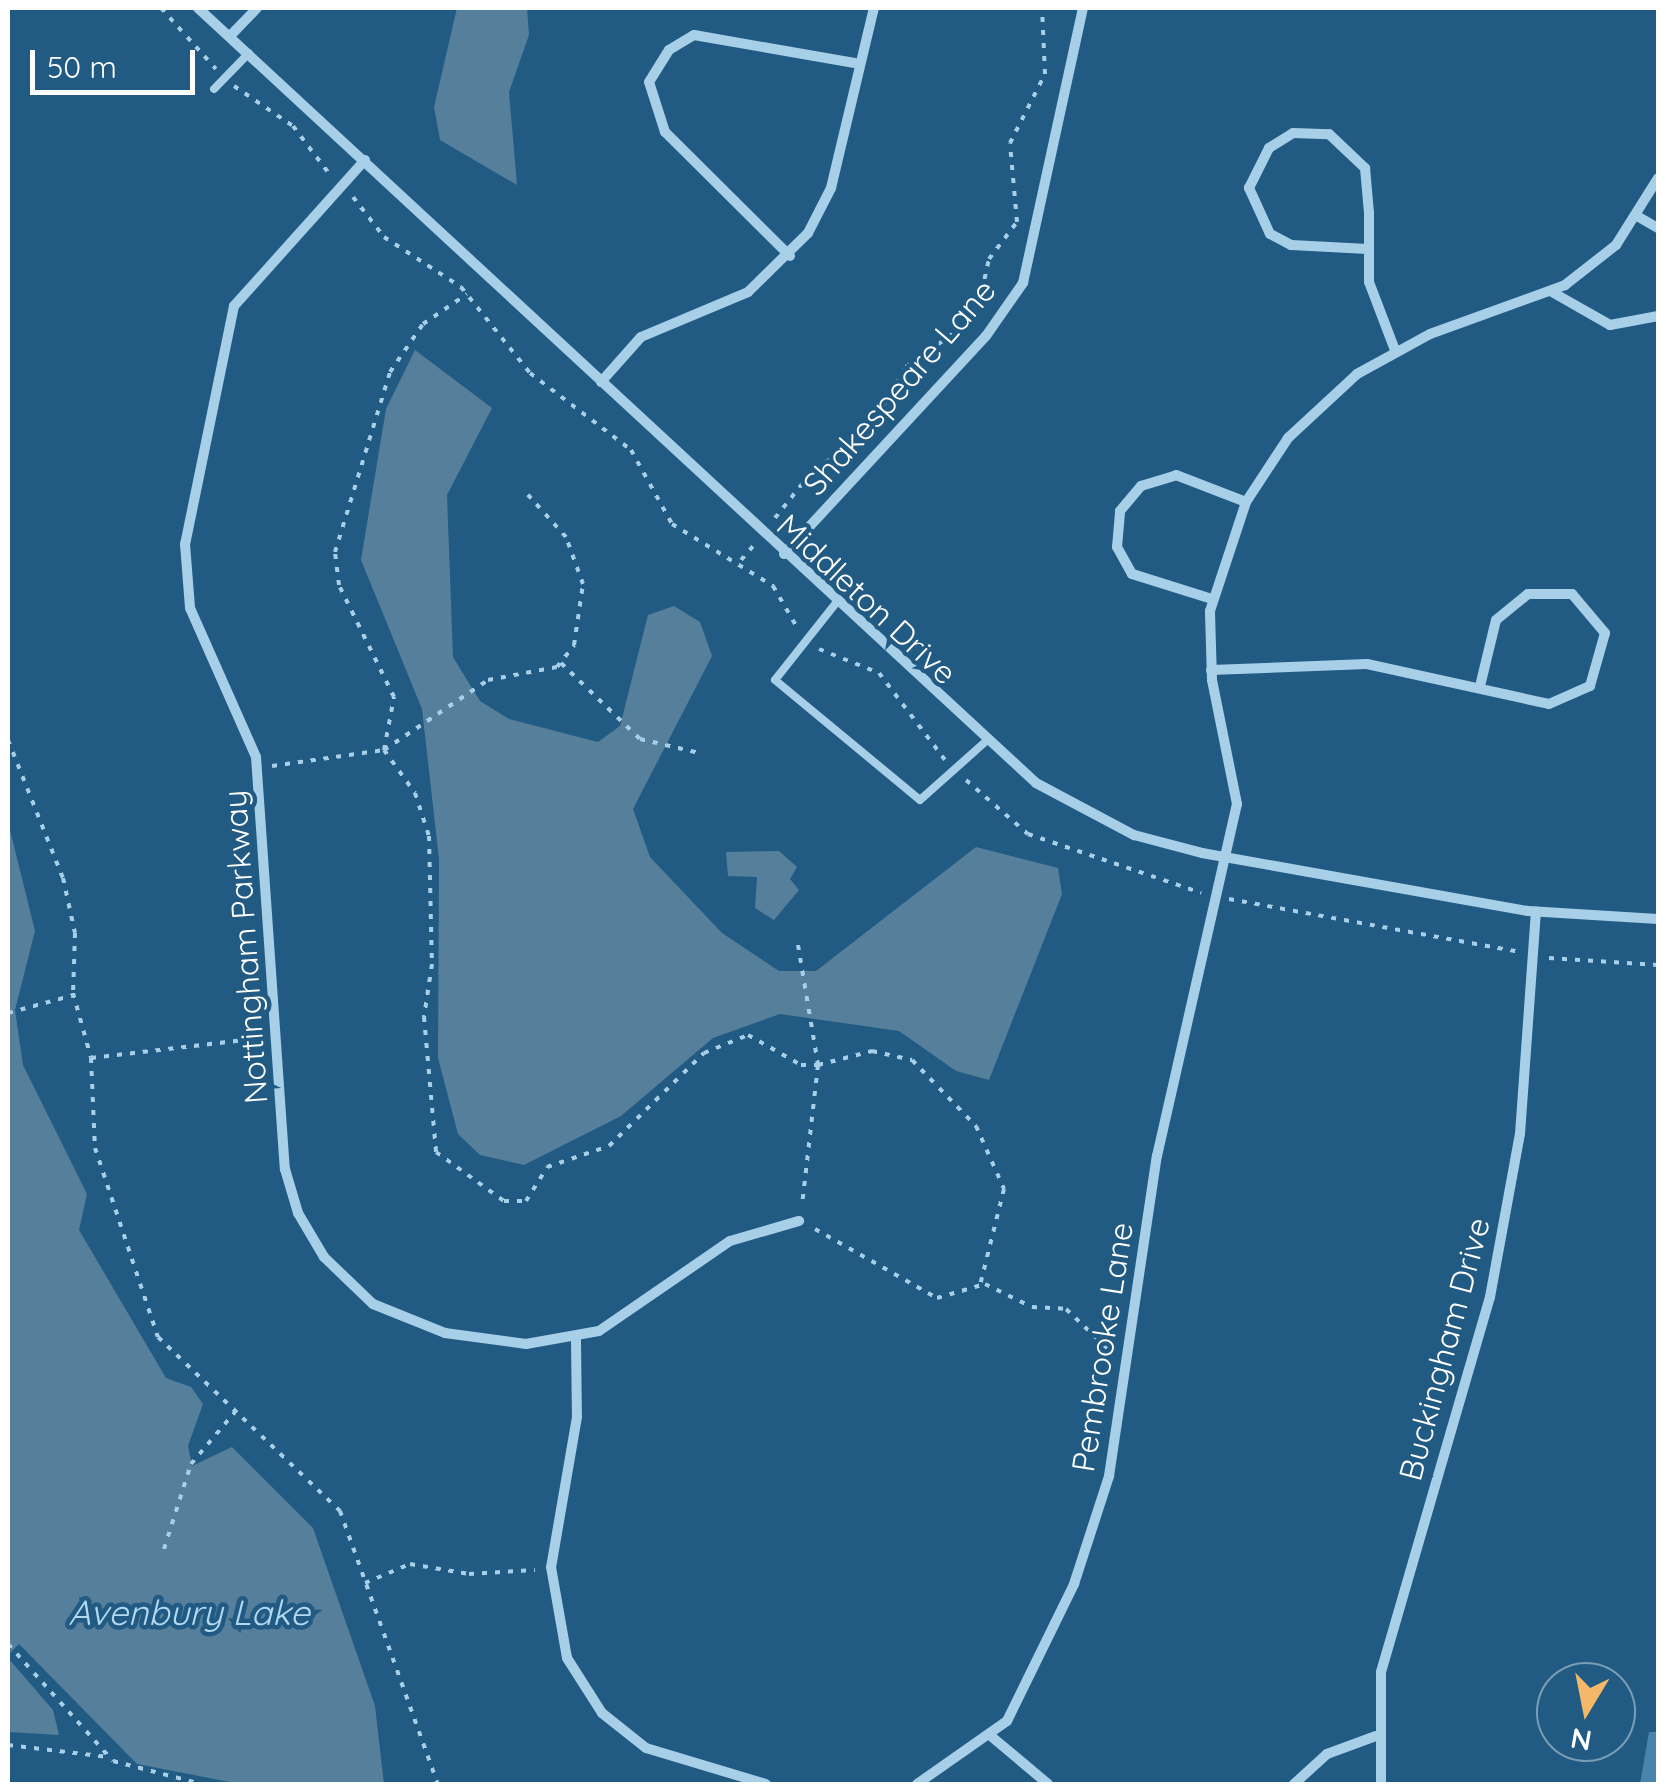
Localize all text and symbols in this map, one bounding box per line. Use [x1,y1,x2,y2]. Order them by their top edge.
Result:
scale bar [35,30,200,92]
text: 50 m [47,48,117,86]
street label: Shakespeare Lane [795,271,1003,503]
street label: Middleton Drive [769,506,965,692]
street label: Nottingham Parkway [215,789,275,1105]
street label: Buckingham Drive [1390,1213,1498,1485]
street label: Pembrooke Lane [1063,1220,1141,1474]
water label: Avenbury Lake [68,1591,310,1633]
north arrow [1536,1662,1636,1762]
text: N [1568,1721,1594,1759]

